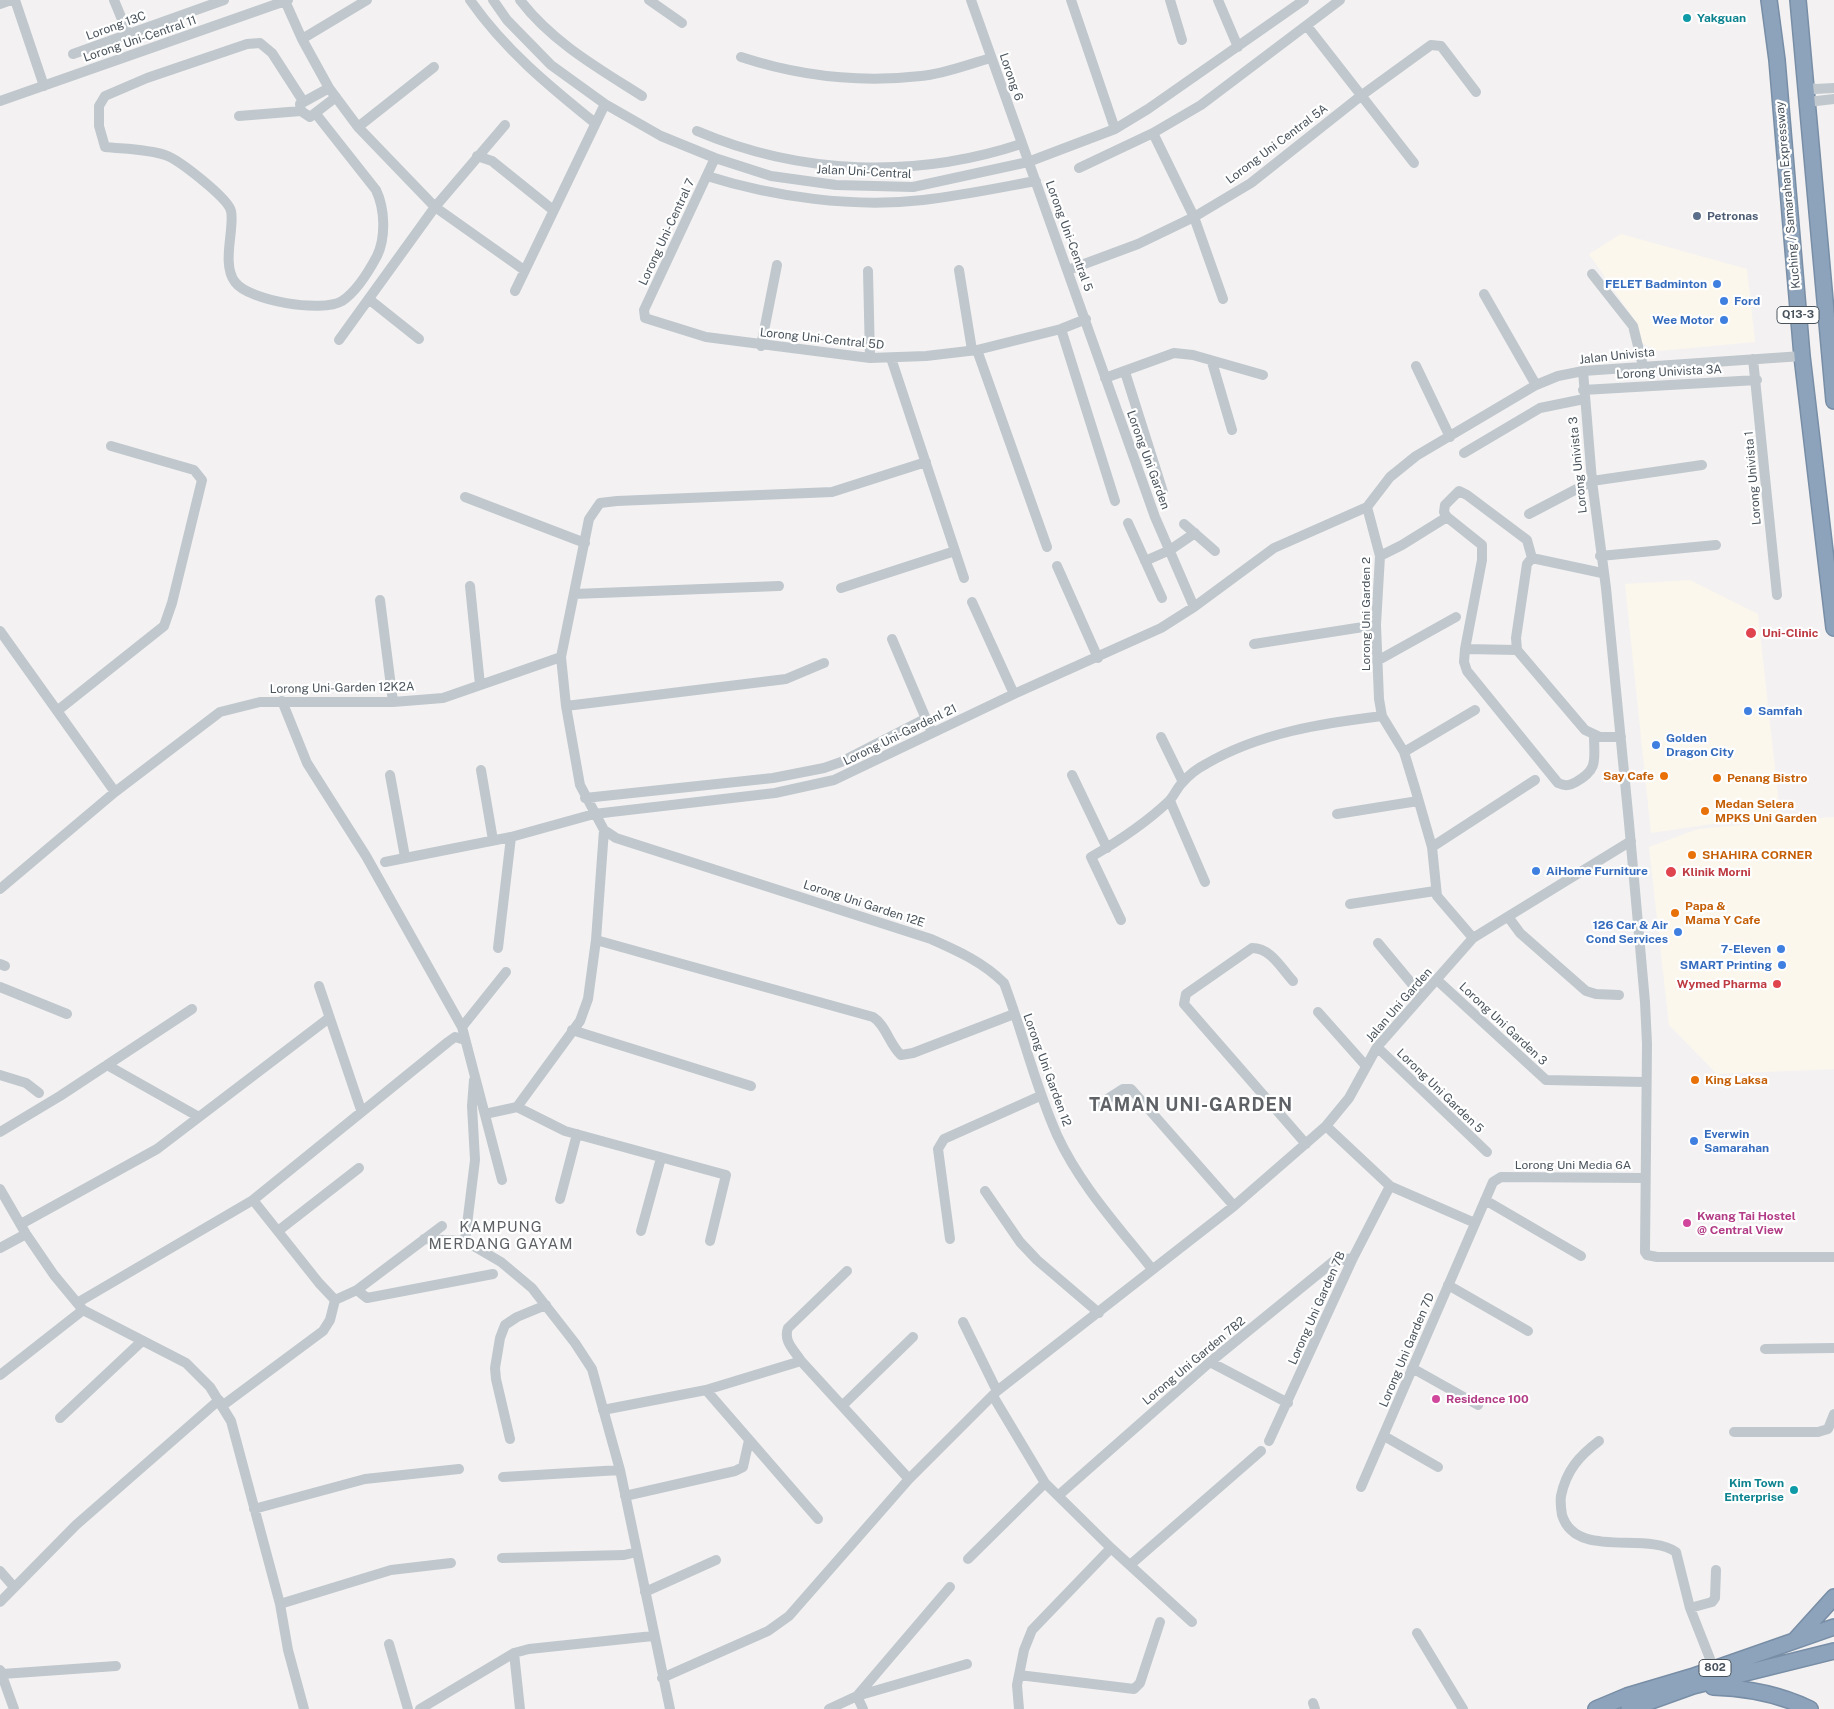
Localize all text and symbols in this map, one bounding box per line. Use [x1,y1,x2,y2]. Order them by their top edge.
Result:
street label: Lorong 13C [84,8,148,44]
place label: Yakguan [1697,11,1746,25]
marker: Yakguan [1681,12,1693,24]
street label: Lorong Uni-Central 11 [81,13,199,65]
street label: Lorong 6 [996,51,1026,103]
street label: Kuching / Samarahan Expressway [1773,100,1803,290]
street label: Lorong Uni Central 5A [1223,101,1331,187]
street label: Jalan Uni-Central [816,162,912,182]
street label: Lorong Uni-Central 7 [636,176,698,288]
street label: Lorong Uni-Central 5 [1042,179,1096,293]
place label: Petronas [1707,209,1758,223]
marker: Petronas [1691,210,1703,222]
place label: FELET Badminton [1605,277,1707,291]
marker: FELET Badminton [1711,278,1723,290]
place label: Ford [1734,294,1760,308]
marker: Ford [1718,295,1730,307]
road number: Q13-3 [1777,306,1819,324]
place label: Wee Motor [1652,313,1714,327]
marker: Wee Motor [1718,314,1730,326]
street label: Lorong Uni-Central 5D [759,325,885,353]
street label: Jalan Univista [1579,345,1655,367]
street label: Lorong Univista 3A [1616,362,1722,382]
street label: Lorong Uni Garden [1123,409,1173,511]
street label: Lorong Univista 3 [1566,416,1590,514]
street label: Lorong Univista 1 [1742,430,1764,526]
street label: Lorong Uni Garden 2 [1359,557,1373,671]
marker: Uni-Clinic [1744,626,1758,640]
place label: Uni-Clinic [1762,626,1818,640]
street label: Lorong Uni-Garden 12K2A [270,680,414,696]
street label: Lorong Uni-Gardenl 21 [841,701,959,769]
place label: Samfah [1758,704,1802,718]
marker: Samfah [1742,705,1754,717]
place label: Golden Dragon City [1666,731,1734,759]
marker: Golden Dragon City [1650,739,1662,751]
place label: Say Cafe [1603,769,1654,783]
marker: Say Cafe [1658,770,1670,782]
place label: Penang Bistro [1727,771,1807,785]
marker: Penang Bistro [1711,772,1723,784]
place label: Medan Selera MPKS Uni Garden [1715,797,1817,825]
marker: Medan Selera MPKS Uni Garden [1699,805,1711,817]
place label: SHAHIRA CORNER [1702,848,1813,862]
marker: SHAHIRA CORNER [1686,849,1698,861]
place label: AiHome Furniture [1546,864,1648,878]
marker: AiHome Furniture [1530,865,1542,877]
marker: Klinik Morni [1664,865,1678,879]
place label: Klinik Morni [1682,865,1751,879]
street label: Lorong Uni Garden 12E [802,878,926,930]
place label: Papa & Mama Y Cafe [1685,899,1761,927]
marker: Papa & Mama Y Cafe [1669,907,1681,919]
place label: 126 Car & Air Cond Services [1586,918,1668,946]
marker: 126 Car & Air Cond Services [1672,926,1684,938]
place label: 7-Eleven [1721,942,1771,956]
marker: 7-Eleven [1775,943,1787,955]
place label: SMART Printing [1680,958,1772,972]
marker: SMART Printing [1776,959,1788,971]
street label: Jalan Uni Garden [1363,965,1435,1045]
place label: Wymed Pharma [1677,977,1767,991]
marker: Wymed Pharma [1771,978,1783,990]
street label: Lorong Uni Garden 3 [1456,980,1550,1068]
street label: Lorong Uni Garden 12 [1020,1012,1074,1128]
street label: Lorong Uni Garden 5 [1394,1046,1486,1136]
place label: King Laksa [1705,1073,1768,1087]
marker: King Laksa [1689,1074,1701,1086]
district label: TAMAN UNI-GARDEN [1087,1094,1295,1116]
place label: Everwin Samarahan [1704,1127,1769,1155]
marker: Everwin Samarahan [1688,1135,1700,1147]
street label: Lorong Uni Media 6A [1515,1158,1631,1172]
place label: Kwang Tai Hostel @ Central View [1697,1209,1796,1237]
marker: Kwang Tai Hostel @ Central View [1681,1217,1693,1229]
district label: KAMPUNG MERDANG GAYAM [427,1218,575,1253]
street label: Lorong Uni Garden 7B [1286,1249,1348,1367]
street label: Lorong Uni Garden 7D [1376,1291,1438,1409]
street label: Lorong Uni Garden 7B2 [1140,1314,1248,1408]
place label: Residence 100 [1446,1392,1529,1406]
marker: Residence 100 [1430,1393,1442,1405]
place label: Kim Town Enterprise [1724,1476,1784,1504]
marker: Kim Town Enterprise [1788,1484,1800,1496]
road number: 802 [1699,1660,1731,1676]

